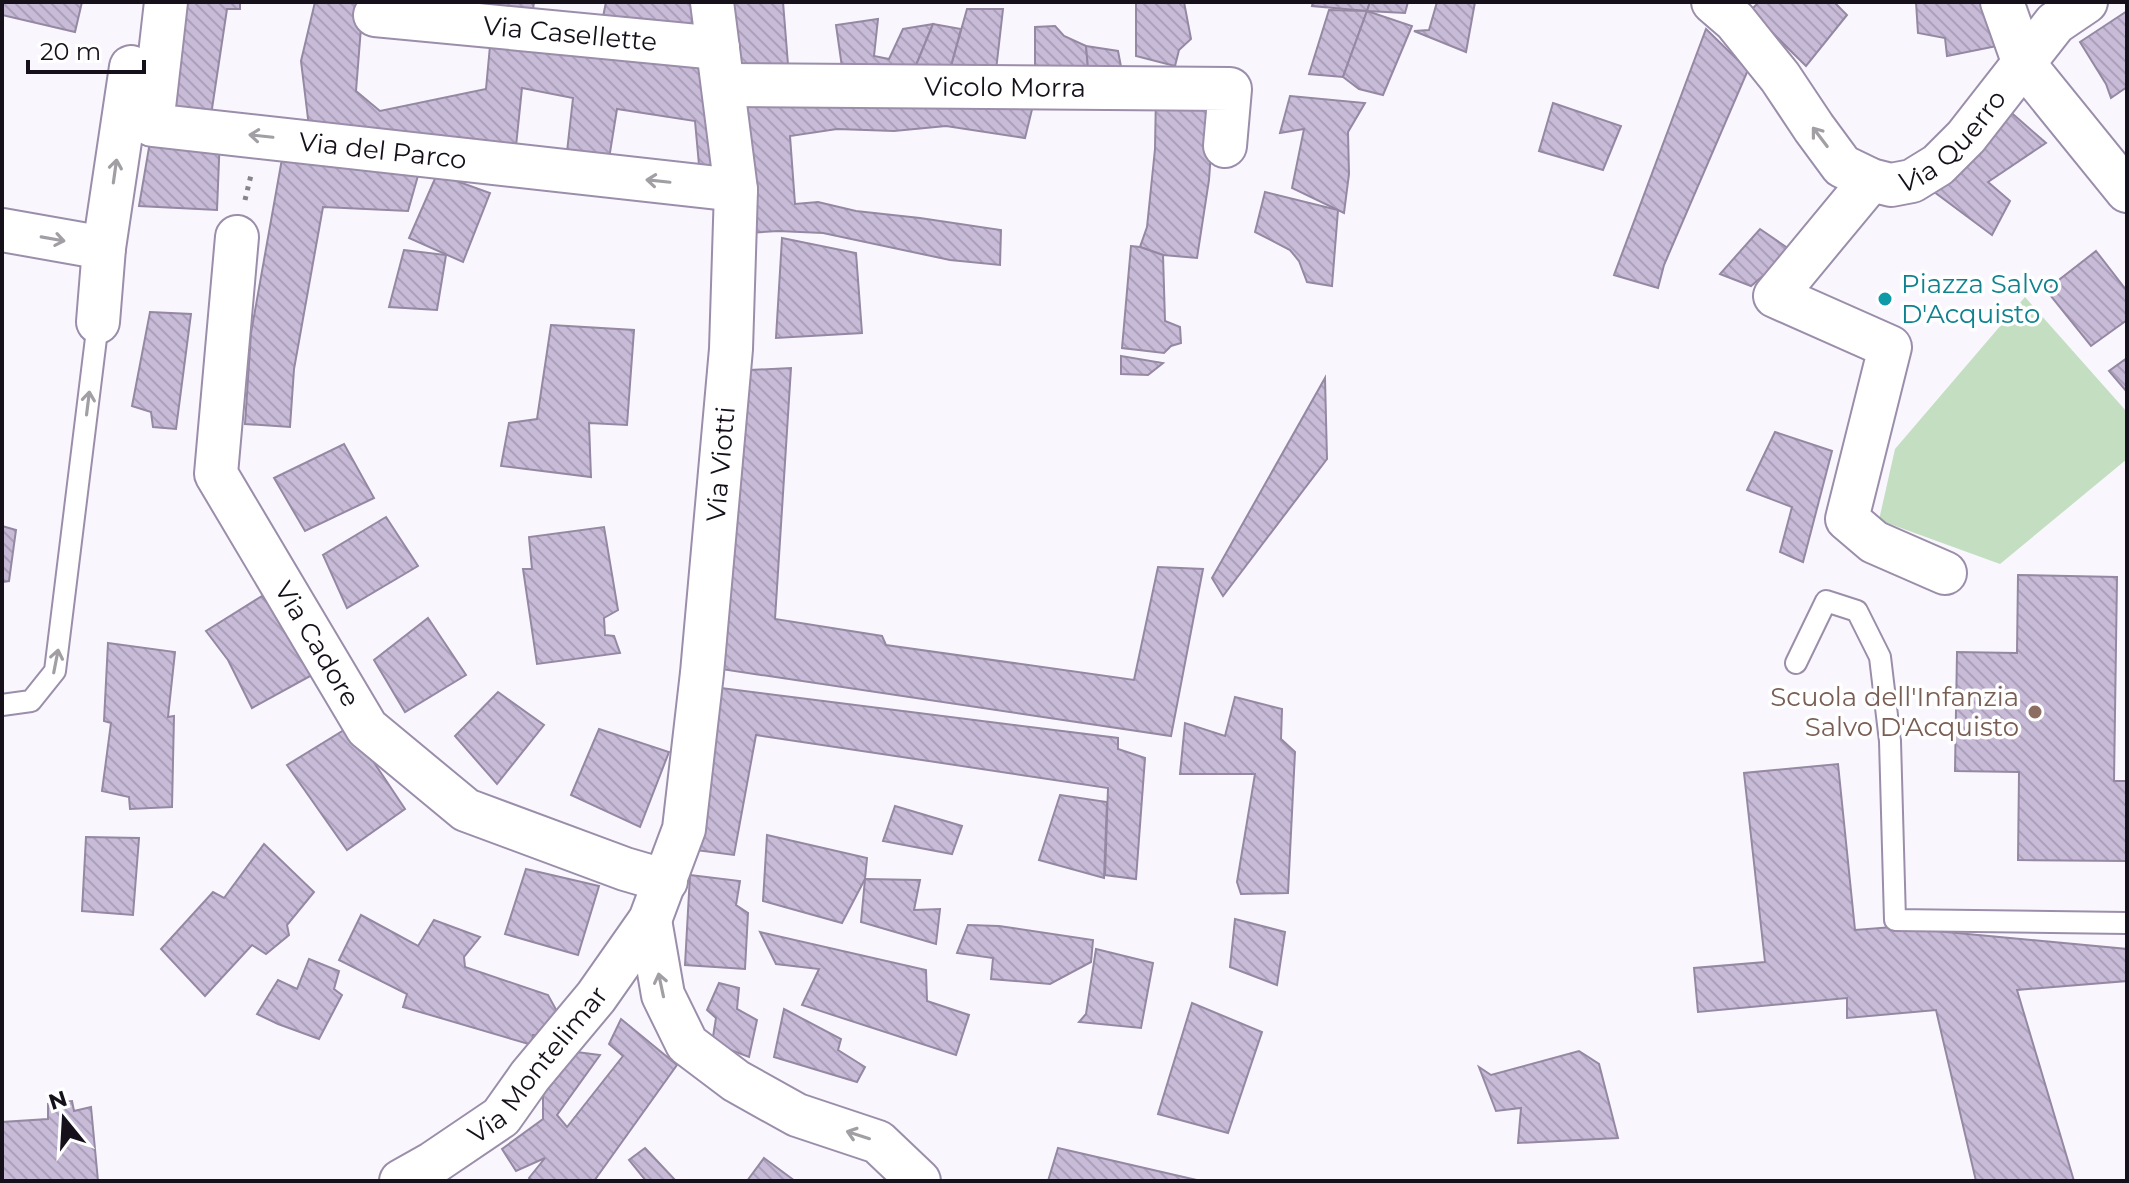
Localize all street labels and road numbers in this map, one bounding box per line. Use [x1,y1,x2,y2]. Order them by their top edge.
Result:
street label: Via Casellette [482,9,659,58]
street label: Vicolo Morra [924,71,1086,104]
street label: Via Querro [1896,83,2013,199]
street label: Via del Parco [297,125,468,176]
street label: Via Viotti [700,405,742,523]
street label: Via Cadore [268,576,367,713]
street label: Via Montelimar [462,980,615,1151]

